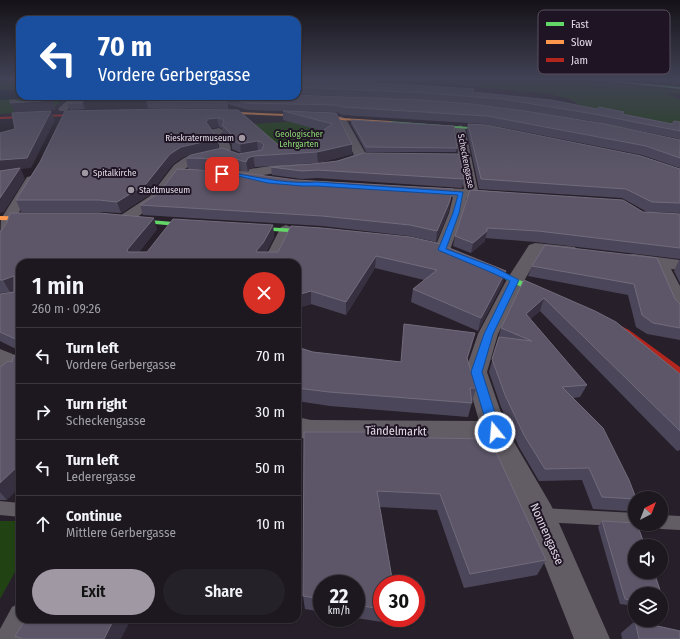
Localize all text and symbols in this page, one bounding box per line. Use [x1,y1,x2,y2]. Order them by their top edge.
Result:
legend [538,10,670,74]
text: Fast [571,18,589,31]
text: 70 m [98,30,152,63]
icon: left [32,32,84,84]
text: Slow [571,36,592,49]
text: Jam [571,54,588,67]
text: Vordere Gerbergasse [98,64,250,86]
park label: Geologischer Lehrgarten [275,129,324,149]
place label: Rieskratermuseum [165,133,234,143]
marker: Rieskratermuseum [237,133,247,143]
street label: Scheckengasse [456,133,476,190]
pin [205,157,239,191]
icon: arrive [211,163,233,185]
marker: Spitalkirche [80,168,90,178]
place label: Spitalkirche [93,168,137,178]
marker: Stadtmuseum [126,185,136,195]
place label: Stadtmuseum [139,185,190,195]
text: 1 min [32,272,84,300]
button: close [243,272,285,314]
text: 260 m · 09:26 [32,301,101,316]
text: Turn left [66,339,119,357]
icon: left [32,345,54,367]
text: 70 m [256,347,285,365]
text: Vordere Gerbergasse [66,357,176,372]
text: Turn right [66,395,127,413]
icon: right [32,401,54,423]
text: 30 m [255,403,285,421]
position arrow [474,411,516,453]
text: Scheckengasse [66,413,146,428]
street label: Tändelmarkt [365,423,427,439]
text: Turn left [66,451,119,469]
icon: left [32,457,54,479]
text: 50 m [255,459,285,477]
text: Lederergasse [66,469,136,484]
north arrow [628,491,668,531]
map controls [628,491,668,627]
street label: Nonnengasse [527,501,567,567]
text: Continue [66,507,122,525]
icon: ahead [32,513,54,535]
text: 10 m [256,515,285,533]
text: Mittlere Gerbergasse [66,525,176,540]
button: sound [628,539,668,579]
button: Exit [32,569,155,615]
button: Share [163,569,285,615]
speed limit sign: 30 [373,575,425,627]
text: 22 [330,584,348,608]
button: layers [628,587,668,627]
text: km/h [328,605,350,617]

